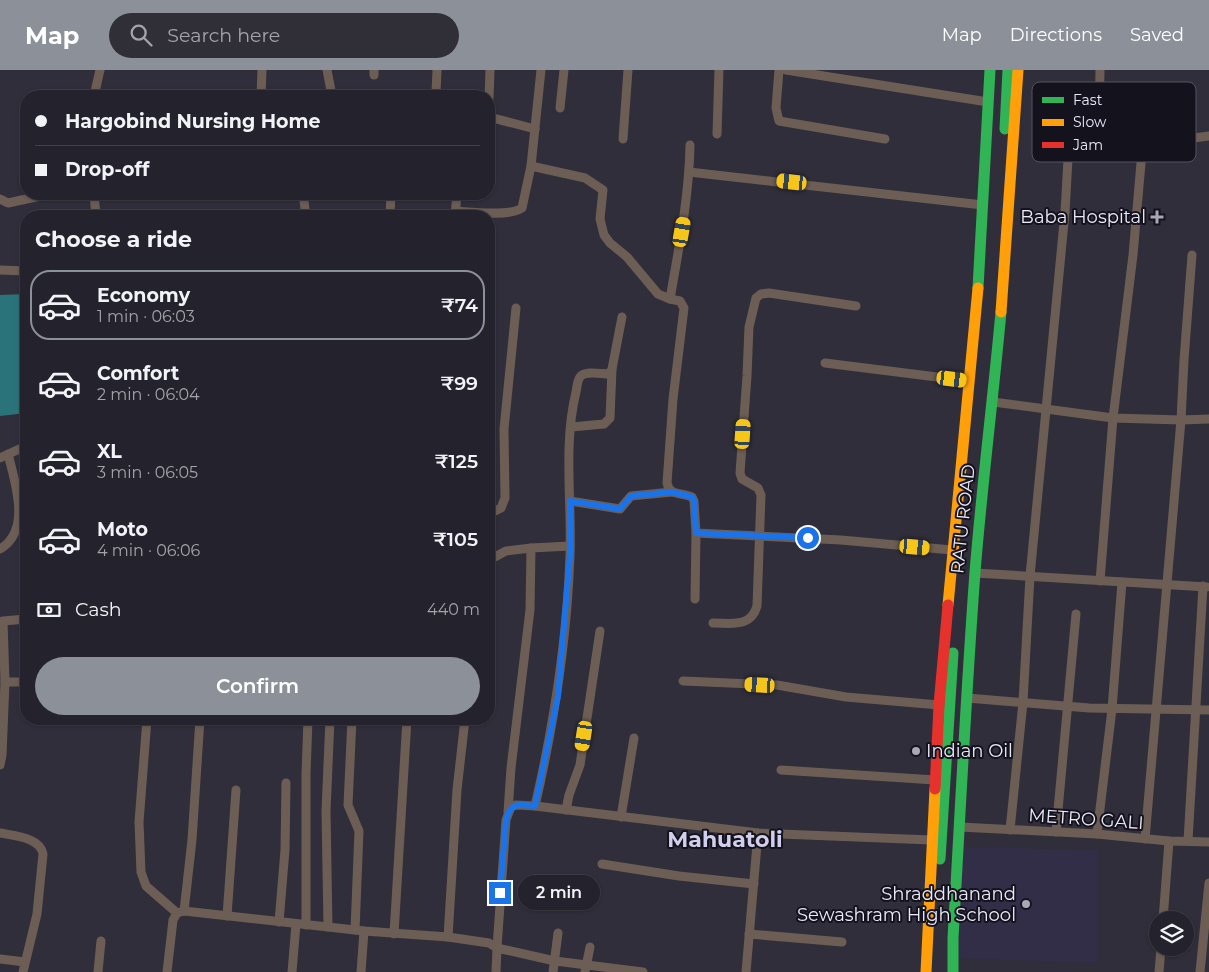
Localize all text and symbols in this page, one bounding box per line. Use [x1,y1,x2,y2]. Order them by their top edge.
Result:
search box [109,13,459,58]
text: Map [25,21,79,50]
icon: search [127,21,155,49]
text: Search here [167,24,280,47]
text: Map [942,24,982,46]
text: Directions [1010,24,1102,46]
text: Saved [1130,24,1184,46]
legend [1032,82,1196,162]
text: Fast [1073,91,1103,109]
text: Hargobind Nursing Home [65,110,320,133]
text: Slow [1073,113,1107,131]
text: Jam [1072,136,1103,154]
text: Drop-off [65,158,149,181]
car [776,173,807,191]
place label: Baba Hospital [1020,206,1146,228]
marker: Baba Hospital [1150,210,1164,224]
car [672,216,691,248]
text: Choose a ride [35,226,192,253]
icon: car [37,283,82,328]
text: Economy [97,284,190,307]
text: ₹74 [441,294,478,317]
text: 1 min · 06:03 [97,307,195,326]
icon: car [37,361,82,406]
text: Comfort [97,362,179,385]
car [936,370,967,388]
text: ₹99 [440,372,478,395]
text: 2 min · 06:04 [97,385,200,404]
car [734,419,751,449]
icon: car [37,439,82,484]
text: XL [97,440,122,463]
text: ₹125 [435,450,478,473]
text: 3 min · 06:05 [97,463,198,482]
street label: RATU ROAD [946,463,980,575]
icon: car [37,517,82,562]
text: Moto [97,518,148,541]
route start [797,527,819,549]
text: ₹105 [433,528,478,551]
car [899,538,930,556]
text: 4 min · 06:06 [97,541,200,560]
icon: cash [35,596,63,624]
text: Cash [75,598,122,621]
text: 440 m [427,600,480,619]
button: Confirm [35,657,480,715]
car [744,677,775,693]
car [574,720,593,752]
place label: Indian Oil [926,740,1013,762]
marker: Indian Oil [910,745,922,757]
street label: METRO GALI [1028,804,1144,834]
district label: Mahuatoli [667,826,783,853]
callout: 2 min [518,876,600,910]
route end [489,882,511,904]
text: 2 min [536,883,582,902]
place label: Shraddhanand Sewashram High School [797,883,1016,926]
marker: Shraddhanand Sewashram High School [1020,898,1032,910]
map controls [1149,911,1194,956]
button: layers [1149,911,1194,956]

